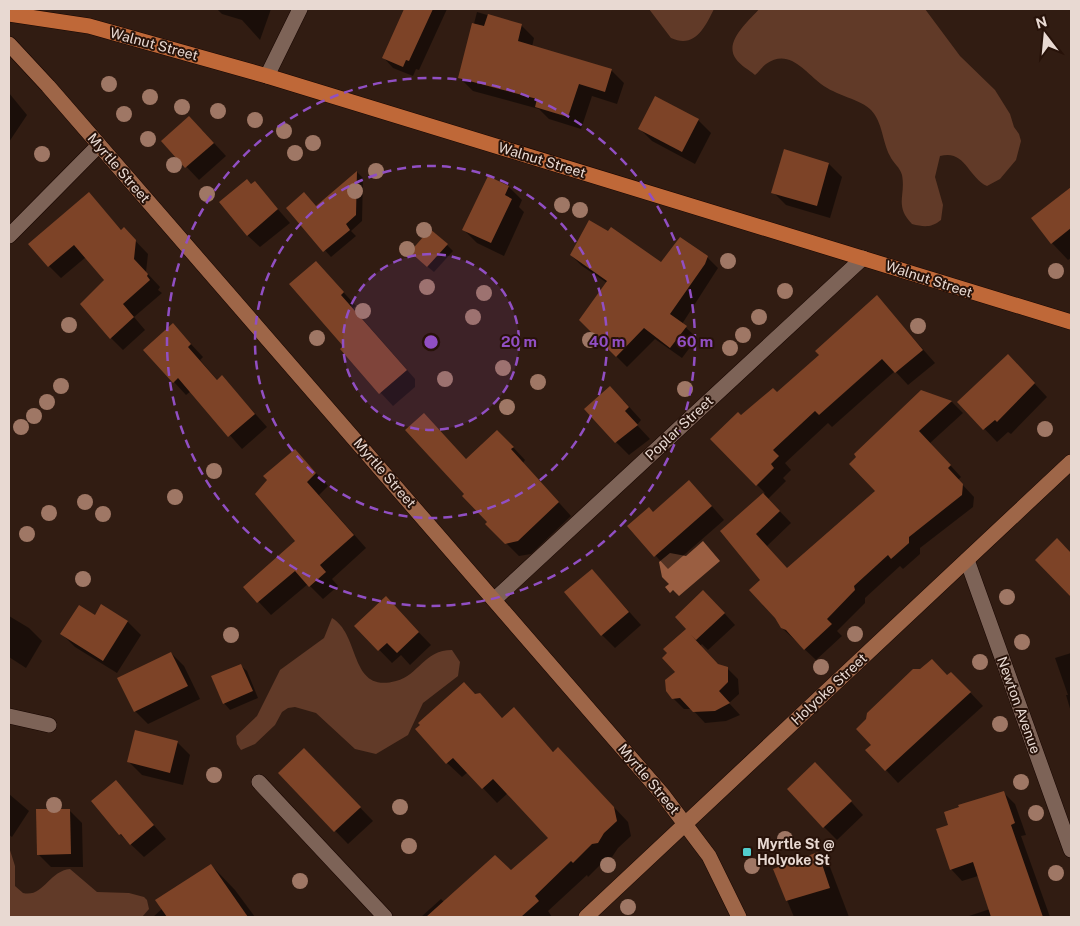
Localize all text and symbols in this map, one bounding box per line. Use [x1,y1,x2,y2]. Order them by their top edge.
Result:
north arrow [1020,10,1070,60]
text: N [1034,13,1049,32]
street label: Walnut Street [108,25,200,63]
street label: Myrtle Street [85,130,153,206]
street label: Walnut Street [496,139,588,181]
street label: Walnut Street [883,257,975,301]
centre of rings [422,333,440,351]
text: 20 m [501,333,537,350]
text: 40 m [589,333,625,350]
text: 60 m [677,333,713,350]
street label: Poplar Street [642,393,716,463]
street label: Myrtle Street [351,435,419,511]
street label: Holyoke Street [788,650,870,728]
street label: Newton Avenue [994,654,1044,756]
street label: Myrtle Street [615,741,683,817]
place label: Myrtle St @ Holyoke St [757,836,835,868]
marker: Myrtle St @ Holyoke St [741,846,753,858]

